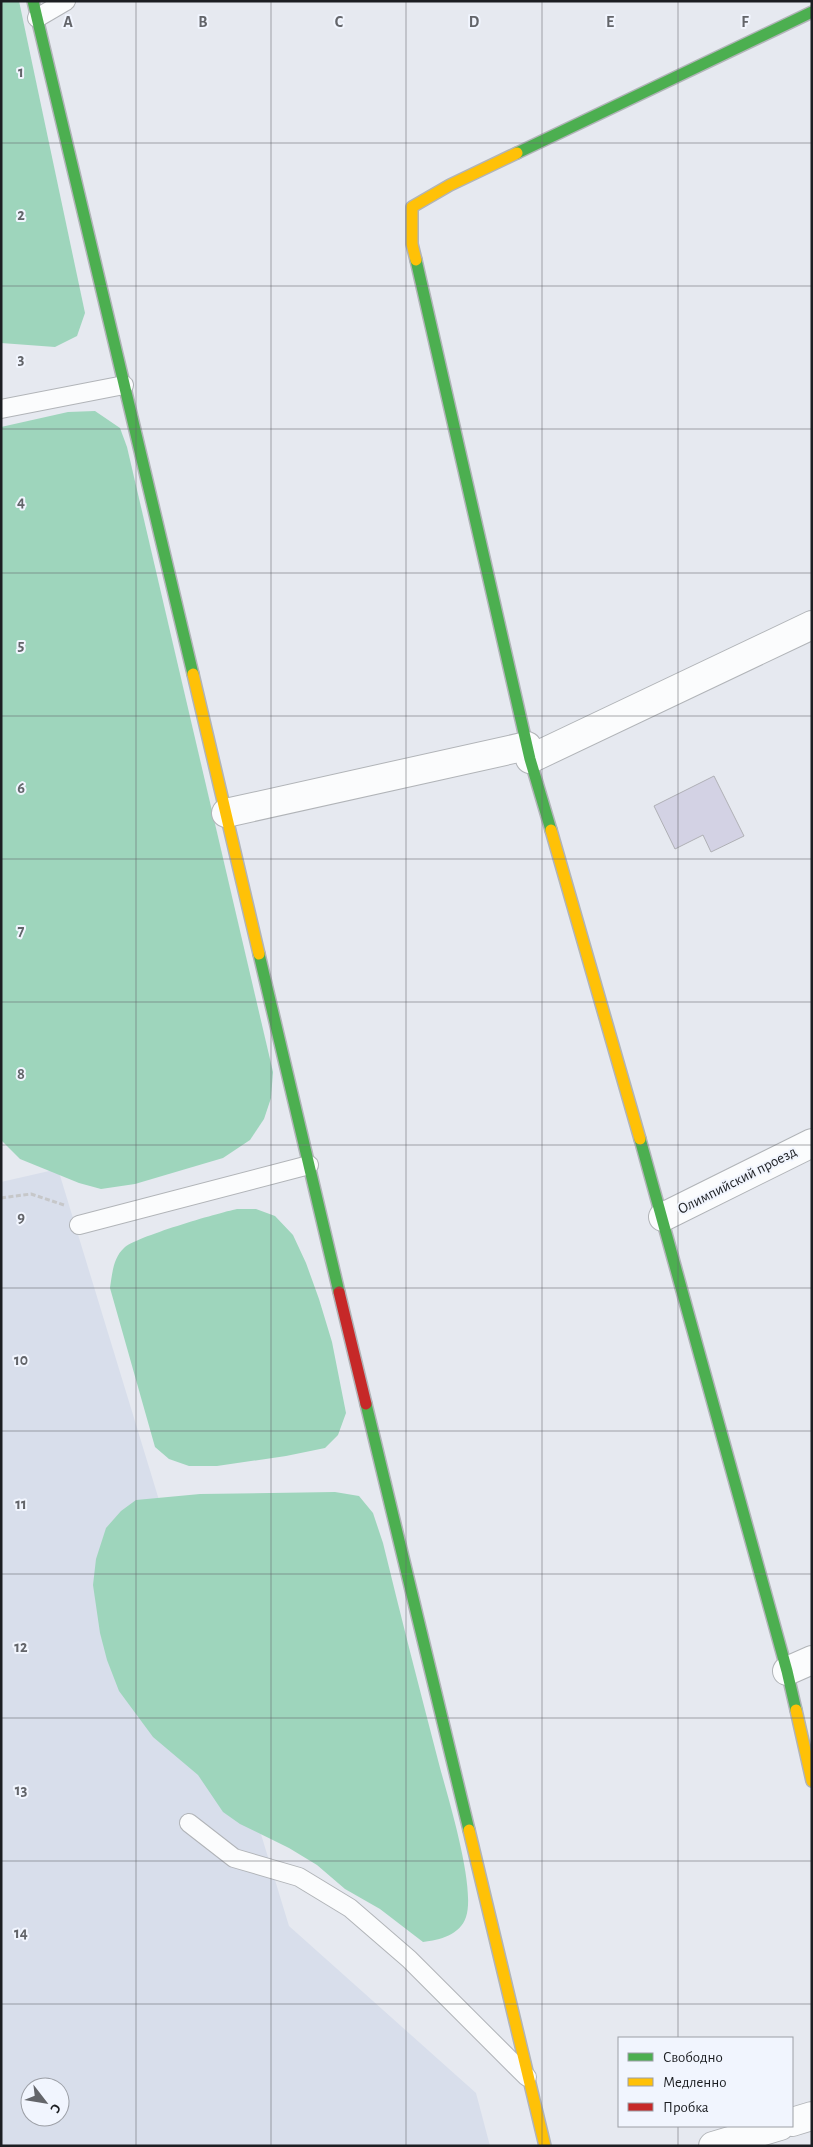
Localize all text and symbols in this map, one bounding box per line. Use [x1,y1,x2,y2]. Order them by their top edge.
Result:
text: A [63,14,73,30]
text: B [198,14,208,30]
text: C [335,14,344,30]
text: D [469,14,480,30]
text: E [606,14,614,30]
text: F [741,14,749,30]
text: 1 [18,64,24,80]
text: 2 [17,207,25,223]
text: 3 [18,351,25,367]
text: 4 [17,494,25,510]
text: 5 [18,637,25,653]
text: 6 [17,780,25,796]
text: 7 [18,923,25,939]
text: 8 [17,1066,25,1082]
street label: Олимпийский проезд [675,1144,799,1217]
text: 9 [17,1209,25,1225]
text: 10 [14,1352,28,1368]
text: 11 [15,1496,27,1512]
text: 12 [14,1639,28,1655]
text: 13 [15,1782,27,1798]
text: 14 [14,1925,28,1941]
legend [618,2037,793,2127]
text: Свободно [663,2050,723,2065]
text: Медленно [663,2075,727,2090]
north arrow [20,2077,70,2127]
text: Пробка [663,2100,709,2115]
text: С [47,2101,63,2115]

